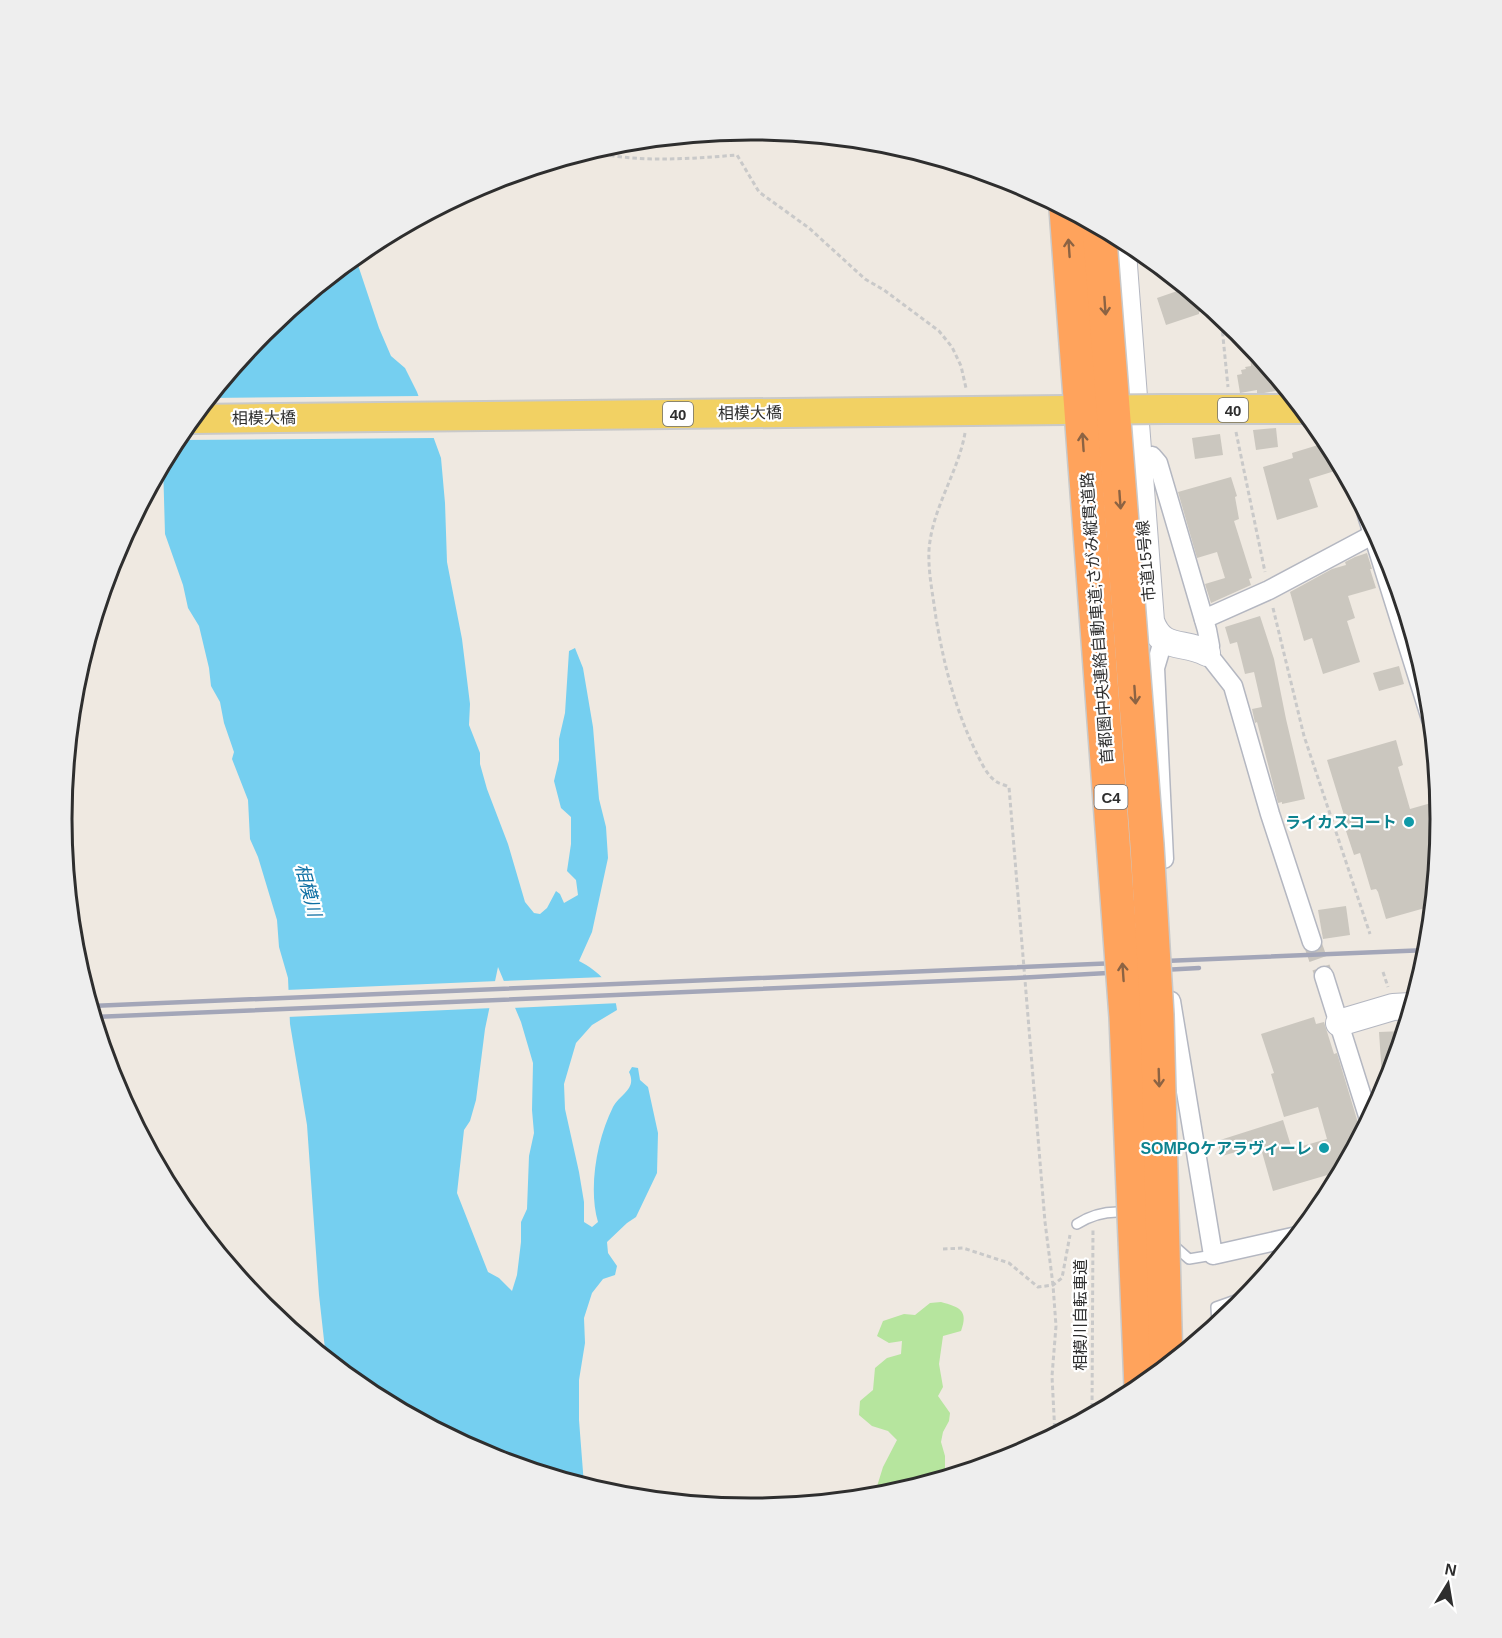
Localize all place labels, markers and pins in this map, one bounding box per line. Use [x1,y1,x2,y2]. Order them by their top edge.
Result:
place label: ライカスコート [1285,814,1397,831]
marker: ライカスコート [1402,815,1416,829]
place label: SOMPOケアラヴィーレ [1140,1140,1312,1157]
marker: SOMPOケアラヴィーレ [1317,1141,1331,1155]

